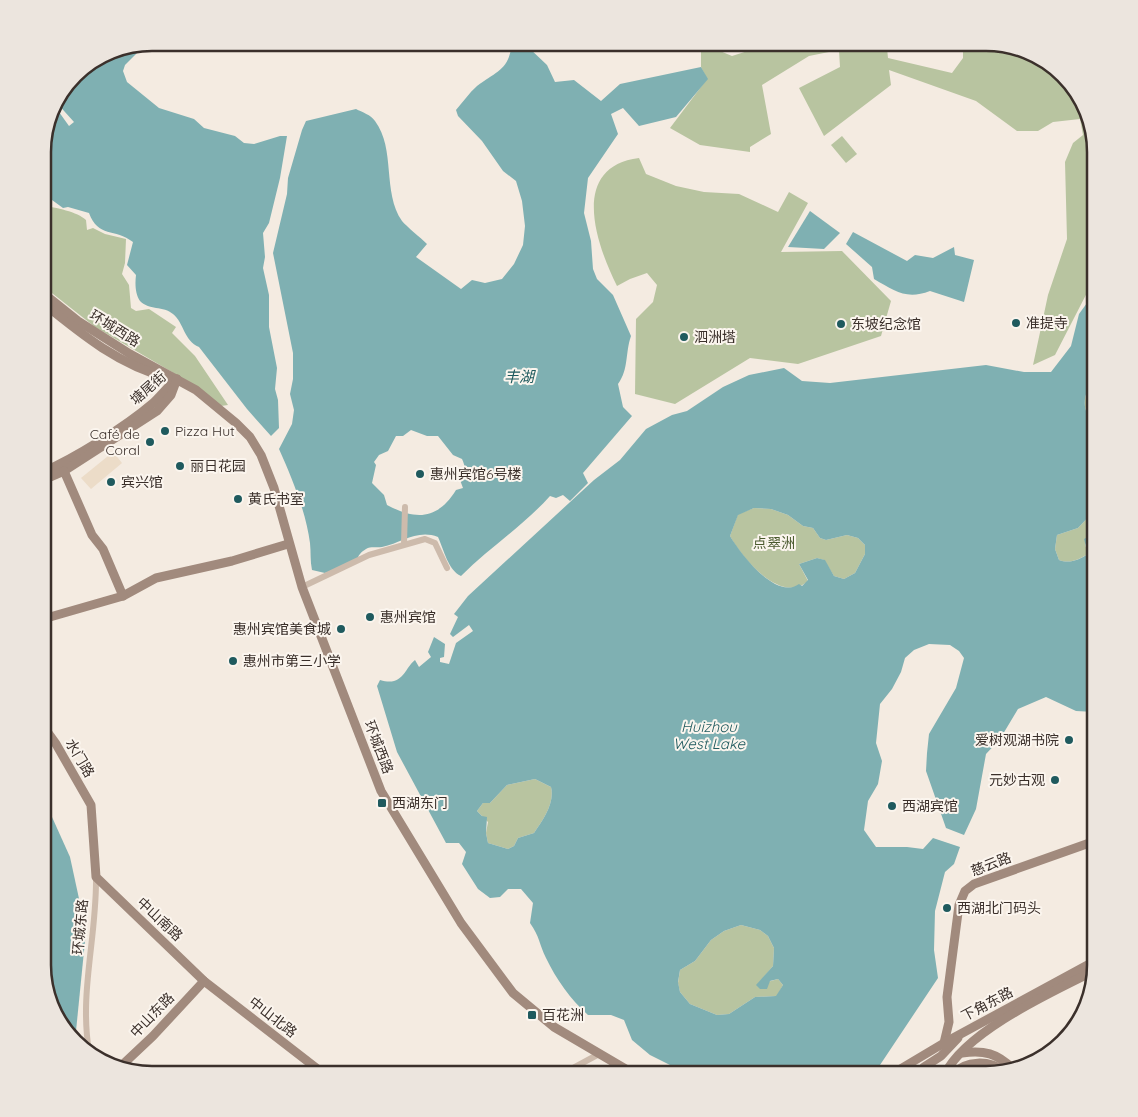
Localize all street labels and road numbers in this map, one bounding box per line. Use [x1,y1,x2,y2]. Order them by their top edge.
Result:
street label: 环城西路 [86,306,144,350]
street label: 塘尾街 [126,367,170,409]
street label: 环城西路 [361,718,397,776]
street label: 水门路 [61,735,99,781]
street label: 慈云路 [968,848,1014,880]
street label: 中山南路 [133,893,187,945]
street label: 环城东路 [69,898,91,956]
street label: 下角东路 [958,983,1016,1025]
street label: 中山东路 [126,989,178,1041]
street label: 中山北路 [245,993,301,1041]

